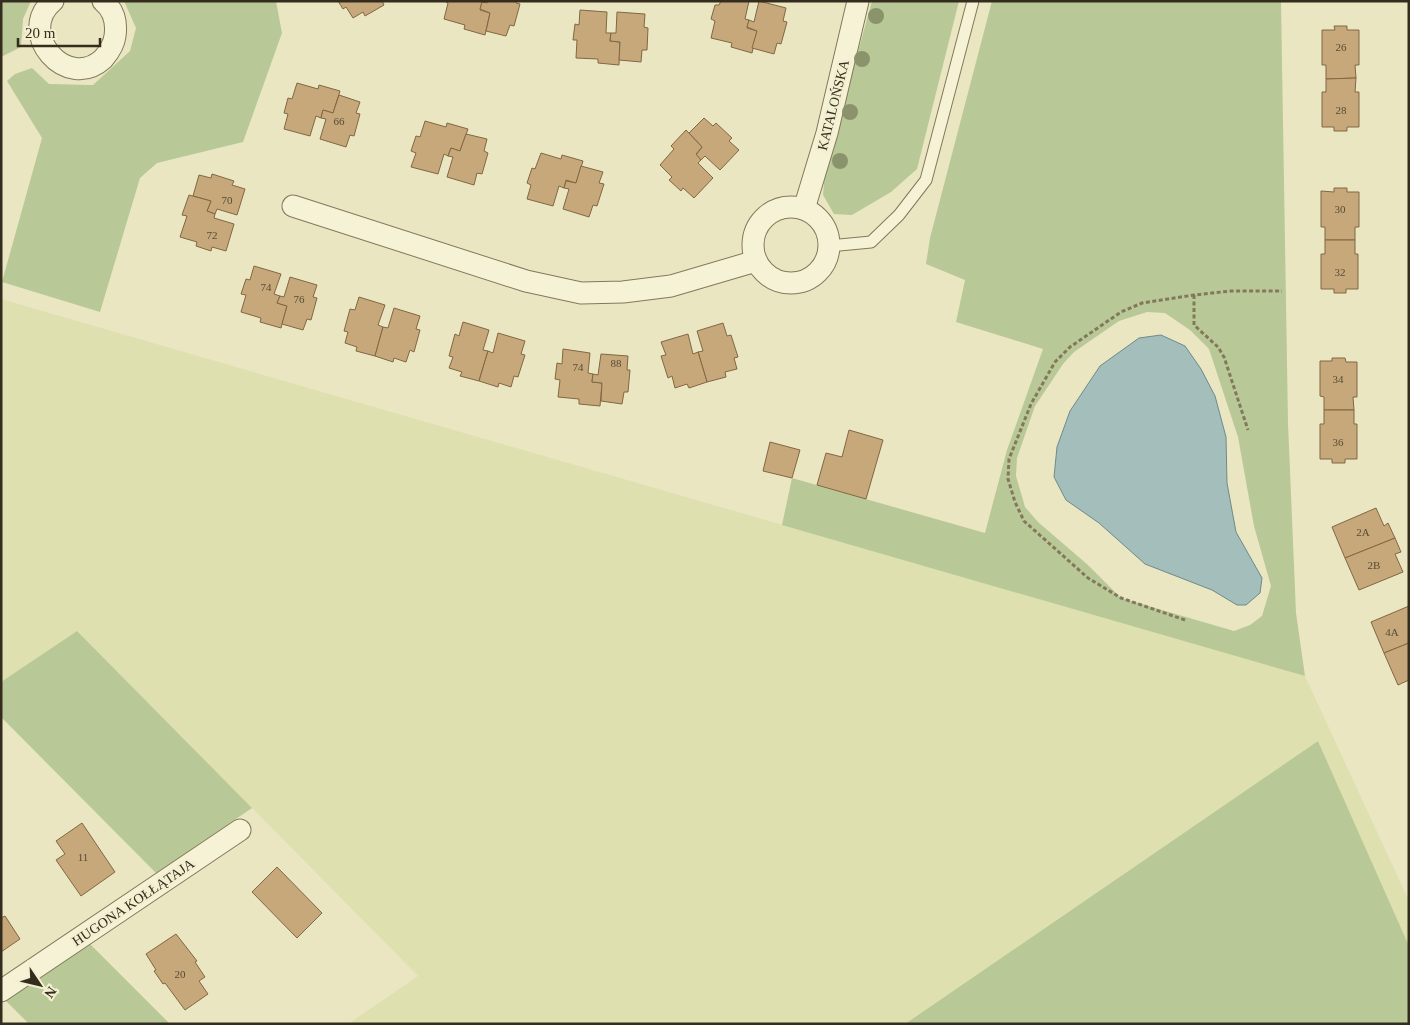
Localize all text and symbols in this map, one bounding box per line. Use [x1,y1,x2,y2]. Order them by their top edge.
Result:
scale bar [18,15,100,47]
text: 20 m [25,25,56,41]
house number: 26 [1336,41,1347,53]
street label: KATALOŃSKA [814,57,852,152]
house number: 28 [1336,104,1347,116]
house number: 66 [334,115,345,127]
house number: 70 [222,194,233,206]
house number: 30 [1335,203,1346,215]
house number: 72 [207,229,218,241]
house number: 32 [1335,266,1346,278]
house number: 74 [261,281,272,293]
house number: 76 [294,293,305,305]
house number: 88 [611,357,622,369]
house number: 74 [573,361,584,373]
house number: 34 [1333,373,1344,385]
house number: 36 [1333,436,1344,448]
house number: 2A [1356,526,1370,538]
house number: 2B [1368,559,1380,571]
house number: 4A [1385,626,1399,638]
house number: 11 [78,851,88,863]
street label: HUGONA KOŁŁĄTAJA [69,855,198,949]
north arrow [15,960,65,1010]
house number: 20 [175,968,186,980]
text: N [41,984,59,1001]

